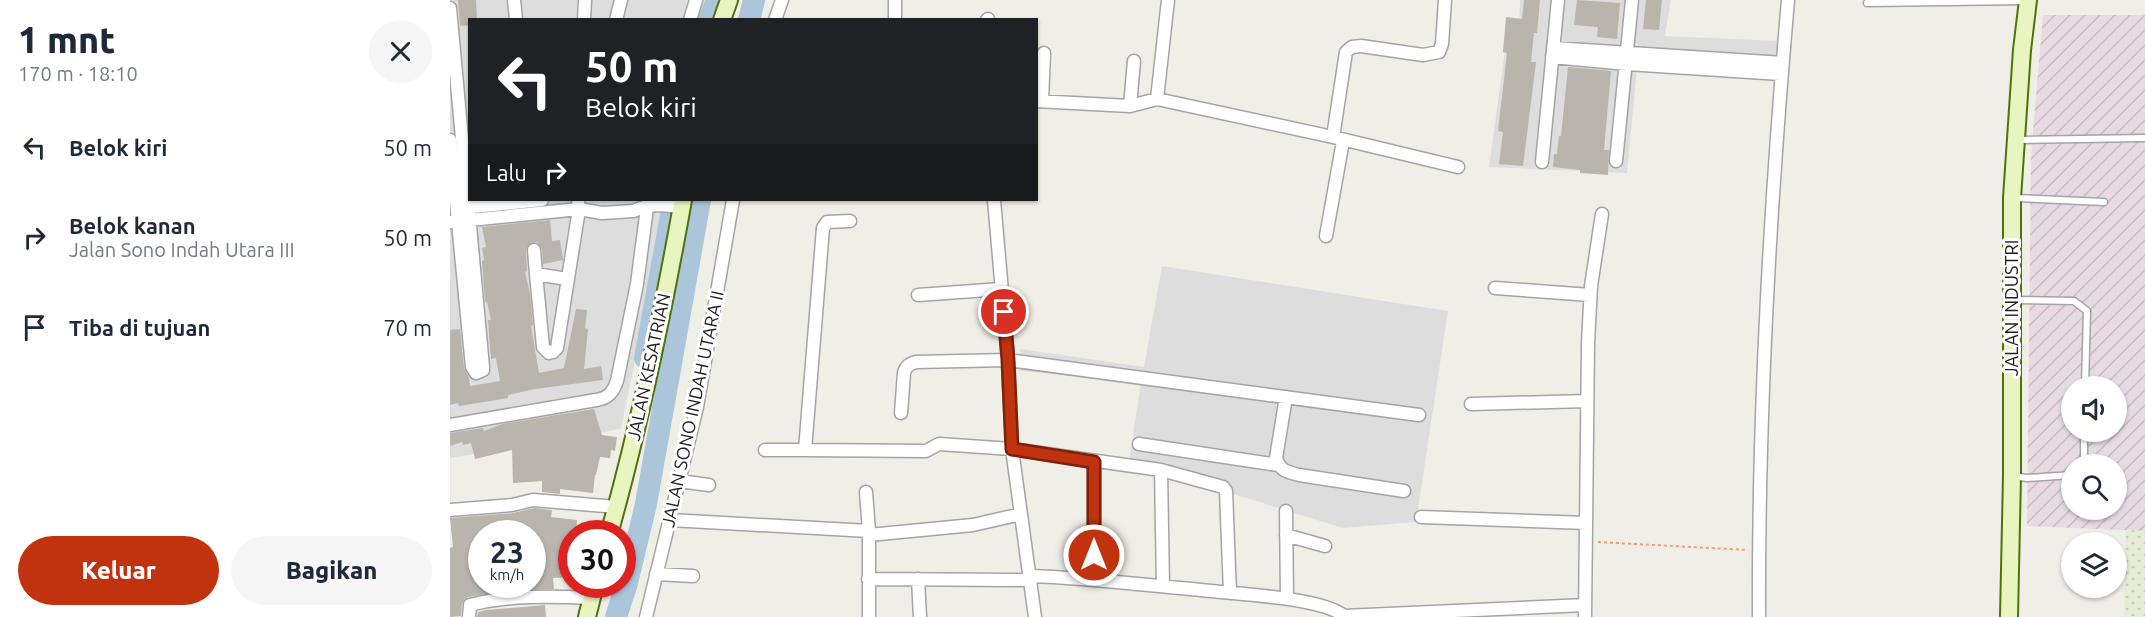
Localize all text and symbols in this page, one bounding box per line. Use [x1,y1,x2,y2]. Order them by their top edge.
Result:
text: 1 mnt [18,19,115,60]
button: close [369,20,432,83]
icon: left [486,42,564,120]
text: 50 m [585,43,679,90]
text: 170 m · 18:10 [18,62,138,85]
text: Belok kiri [585,92,697,122]
icon: left [18,131,51,164]
text: Belok kiri [69,135,167,160]
text: 50 m [383,135,432,160]
icon: right [539,156,572,189]
text: Lalu [486,160,527,185]
text: Belok kanan [69,213,196,238]
icon: right [18,221,51,254]
text: 50 m [383,225,432,250]
text: Jalan Sono Indah Utara III [69,238,295,261]
street label: JALAN INDUSTRI [2001,240,2021,376]
pin [978,286,1029,337]
street label: JALAN SONO INDAH UTARA II [657,289,727,529]
street label: JALAN KESATRIAN [623,291,673,442]
icon: arrive [987,295,1020,328]
icon: arrive [18,311,51,344]
text: Tiba di tujuan [69,315,210,340]
text: 70 m [383,315,432,340]
map controls [2061,376,2127,598]
button: sound [2061,376,2127,442]
button: search [2061,454,2127,520]
speed limit sign: 30 [558,520,636,598]
position arrow [1062,523,1126,587]
button: layers [2061,532,2127,598]
text: 23 [490,535,524,569]
button: Keluar [18,536,219,605]
button: Bagikan [231,536,432,605]
text: km/h [490,566,524,583]

